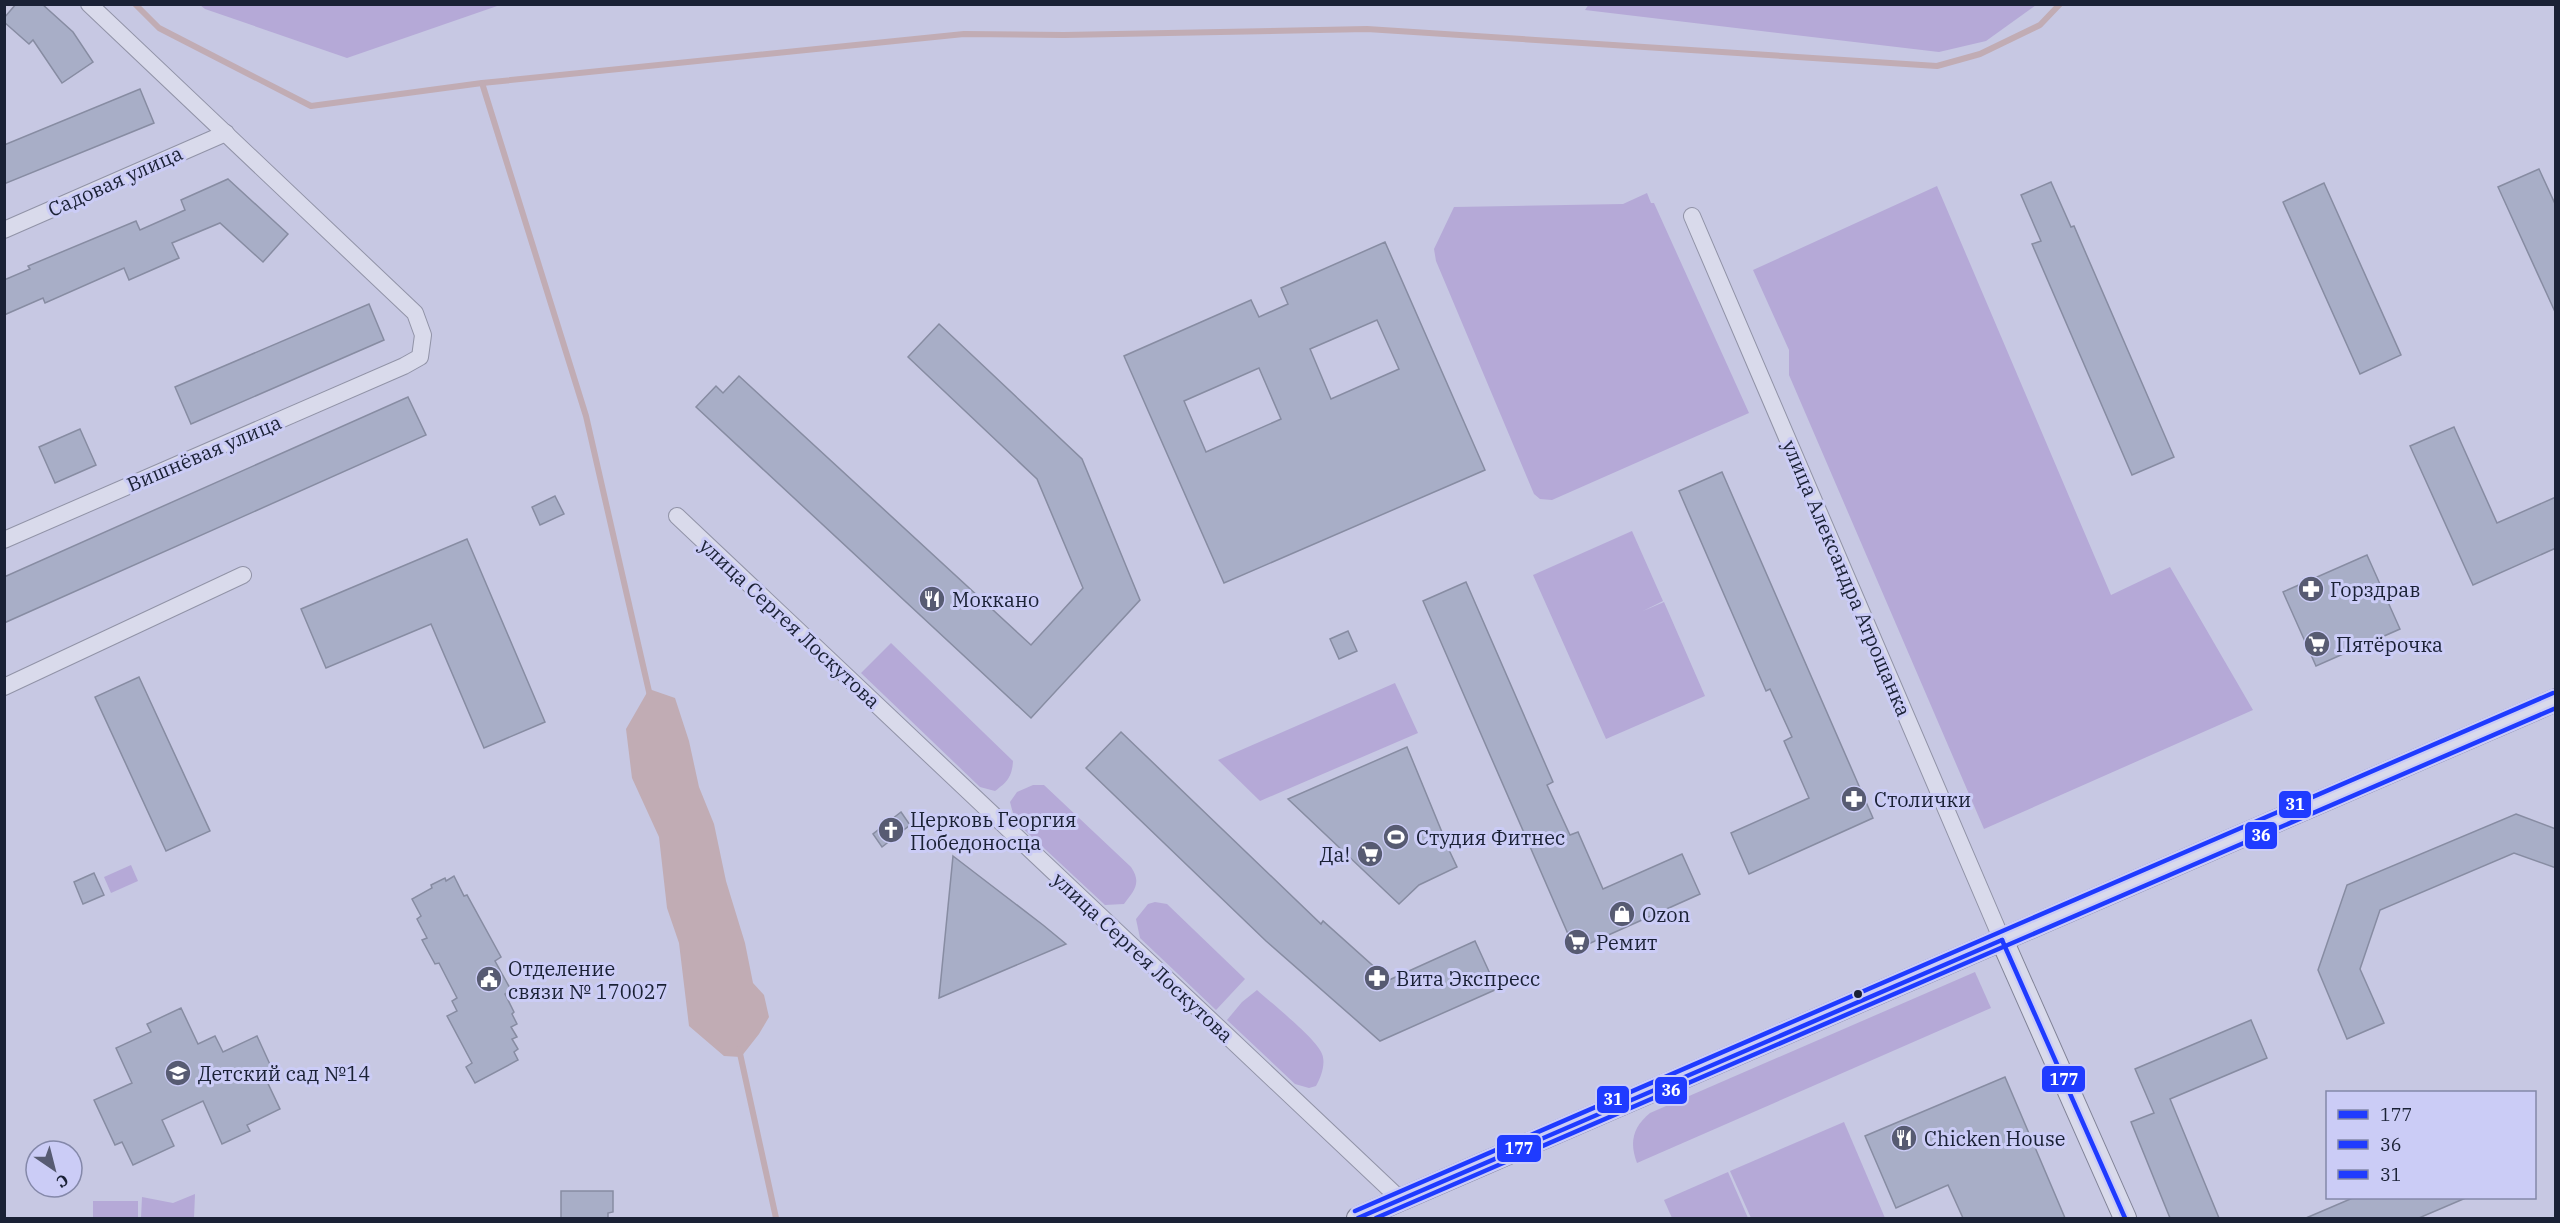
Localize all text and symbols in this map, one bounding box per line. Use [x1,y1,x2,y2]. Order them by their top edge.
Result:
street label: Садовая улица [43,139,187,223]
street label: Вишнёвая улица [123,408,286,498]
street label: улица Александра Атрощанка [1776,436,1918,721]
street label: улица Сергея Лоскутова [694,532,886,714]
pharmacy icon: Горздрав [2296,574,2326,604]
place label: Горздрав [2330,576,2420,603]
restaurant icon: Моккано [917,584,947,614]
place label: Моккано [952,586,1039,613]
supermarket icon: Пятёрочка [2302,629,2332,659]
place label: Пятёрочка [2336,631,2443,658]
pharmacy icon: Столички [1839,784,1869,814]
place label: Столички [1874,786,1971,813]
line badge: 31 [2278,790,2312,819]
text: 31 [2285,794,2305,814]
place label: Церковь Георгия Победоносца [910,806,1077,856]
church icon: Церковь Георгия Победоносца [876,815,906,845]
line badge: 36 [2244,821,2278,850]
sports icon: Студия Фитнес [1381,822,1411,852]
place label: Студия Фитнес [1416,824,1565,851]
text: 36 [2251,825,2271,845]
supermarket icon: Да! [1355,839,1385,869]
place label: Да! [1320,841,1350,868]
street label: улица Сергея Лоскутова [1047,866,1239,1048]
shop icon: Ozon [1607,899,1637,929]
place label: Ozon [1642,901,1691,928]
supermarket icon: Ремит [1562,927,1592,957]
place label: Ремит [1596,929,1658,956]
place label: Отделение связи № 170027 [508,955,668,1005]
pharmacy icon: Вита Экспресс [1362,963,1392,993]
public building icon: Отделение связи № 170027 [474,964,504,994]
place label: Вита Экспресс [1396,965,1540,992]
unlabelled marker [1852,988,1864,1000]
school or university icon: Детский сад №14 [163,1058,193,1088]
place label: Детский сад №14 [198,1060,370,1087]
line badge: 177 [2041,1065,2086,1093]
text: 177 [2050,1069,2078,1089]
line badge: 36 [1654,1076,1688,1105]
text: 36 [1661,1080,1681,1100]
line badge: 31 [1596,1085,1630,1114]
text: 31 [1603,1089,1623,1109]
legend [2326,1091,2536,1199]
text: 177 [2380,1103,2412,1126]
restaurant icon: Chicken House [1889,1123,1919,1153]
place label: Chicken House [1924,1125,2065,1152]
text: 36 [2380,1133,2402,1156]
line badge: 177 [1496,1134,1542,1163]
text: 177 [1505,1138,1533,1158]
north arrow [24,1139,84,1199]
text: 31 [2380,1163,2402,1186]
text: С [53,1170,73,1193]

